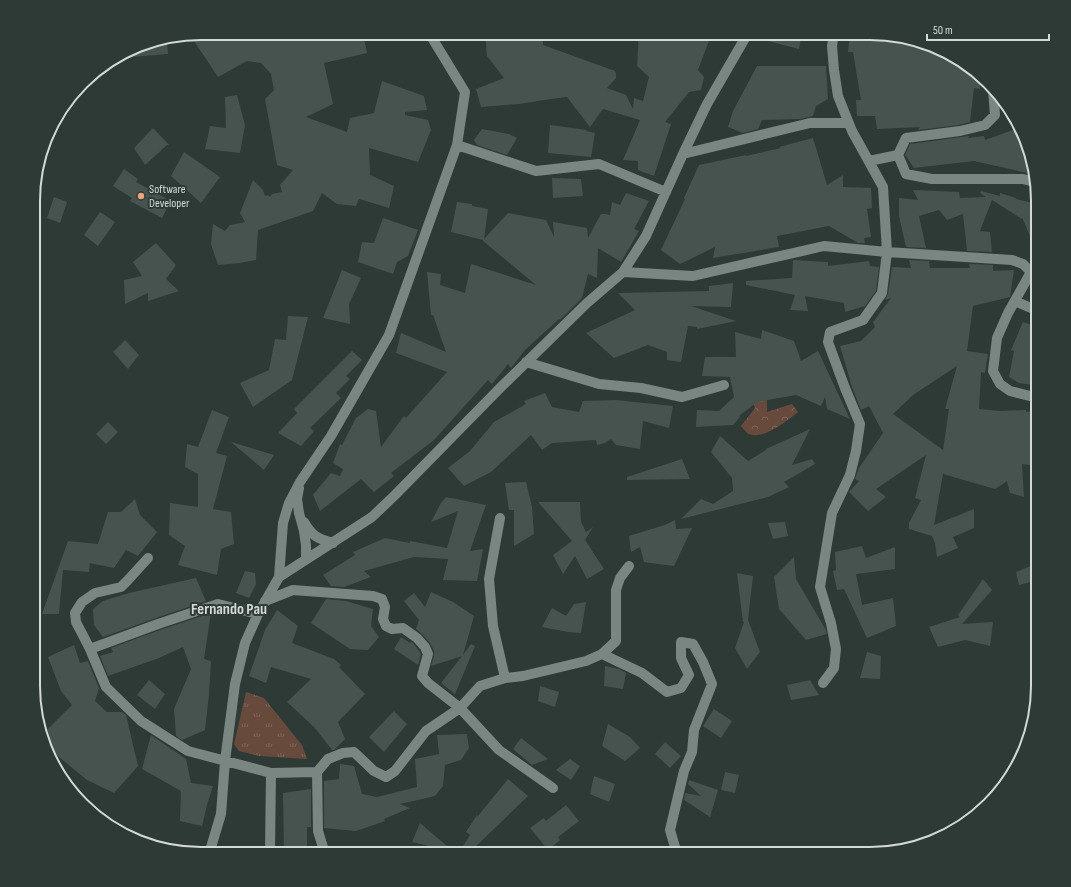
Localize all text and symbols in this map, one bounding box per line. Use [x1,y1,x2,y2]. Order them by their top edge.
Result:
scale bar [927,16,1049,42]
text: 50 m [933,23,953,38]
place label: Software Developer [149,182,190,211]
marker: Software Developer [136,191,146,201]
district label: Fernando Pau [191,600,267,619]

